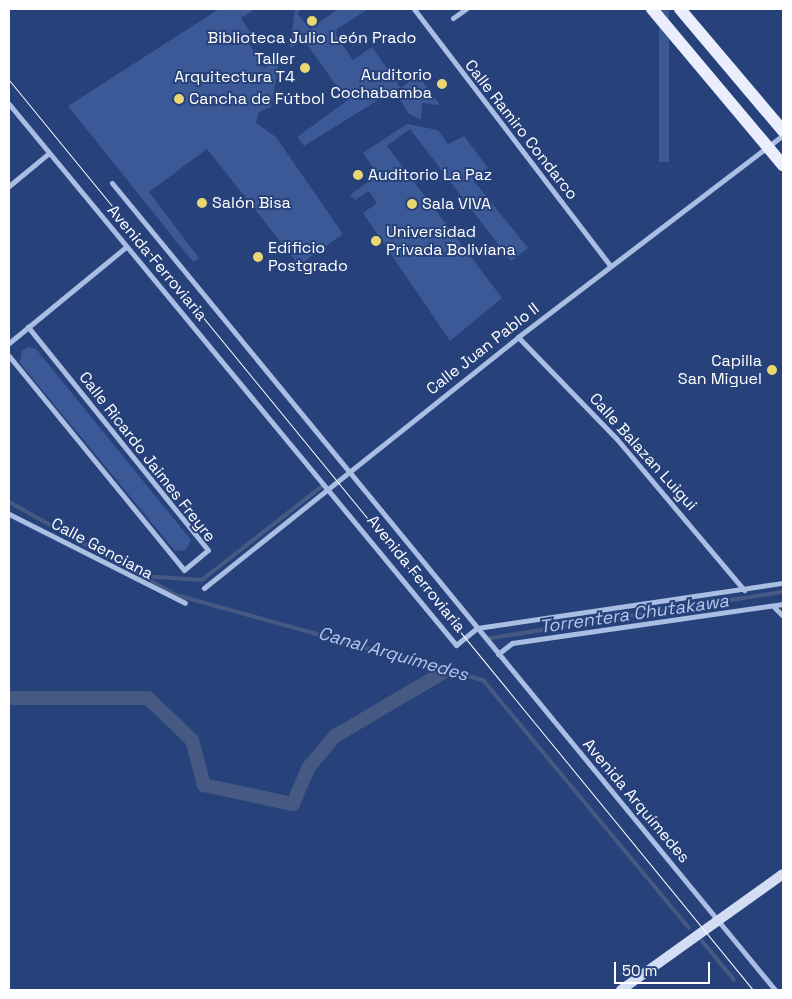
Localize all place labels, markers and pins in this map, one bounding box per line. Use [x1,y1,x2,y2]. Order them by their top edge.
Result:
marker: Biblioteca Julio León Prado [306,15,318,27]
place label: Biblioteca Julio León Prado [208,28,416,48]
place label: Taller Arquitectura T4 [174,49,295,87]
marker: Taller Arquitectura T4 [299,62,311,74]
place label: Auditorio Cochabamba [330,65,432,103]
marker: Auditorio Cochabamba [436,78,448,90]
place label: Cancha de Fútbol [189,89,325,109]
marker: Cancha de Fútbol [173,93,185,105]
place label: Auditorio La Paz [368,165,492,185]
marker: Auditorio La Paz [352,169,364,181]
place label: Salón Bisa [212,193,291,213]
place label: Sala VIVA [422,194,491,214]
marker: Salón Bisa [196,197,208,209]
marker: Sala VIVA [406,198,418,210]
place label: Universidad Privada Boliviana [386,222,516,260]
marker: Universidad Privada Boliviana [370,235,382,247]
place label: Edificio Postgrado [268,238,348,276]
marker: Edificio Postgrado [252,251,264,263]
place label: Capilla San Miguel [678,351,762,389]
marker: Capilla San Miguel [766,364,778,376]

